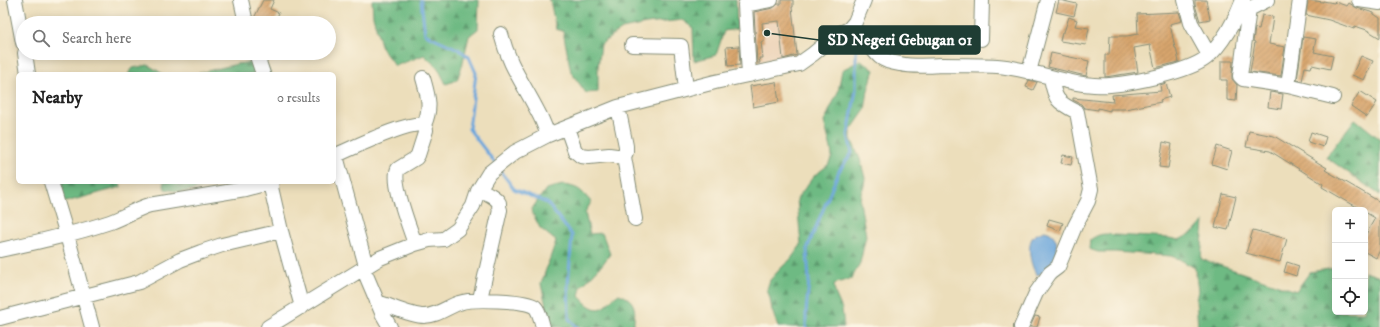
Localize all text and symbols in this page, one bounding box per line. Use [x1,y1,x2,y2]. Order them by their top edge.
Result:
search box [16,16,336,60]
callout: SD Negeri Gebugan 01 [819,26,980,54]
icon: search [30,27,52,49]
text: Search here [62,29,131,48]
text: SD Negeri Gebugan 01 [828,30,973,50]
text: Nearby [32,87,82,109]
text: 0 results [277,90,320,106]
map controls [1332,207,1368,315]
button: + [1332,207,1368,243]
button: − [1332,243,1368,279]
button: locate [1332,279,1368,315]

